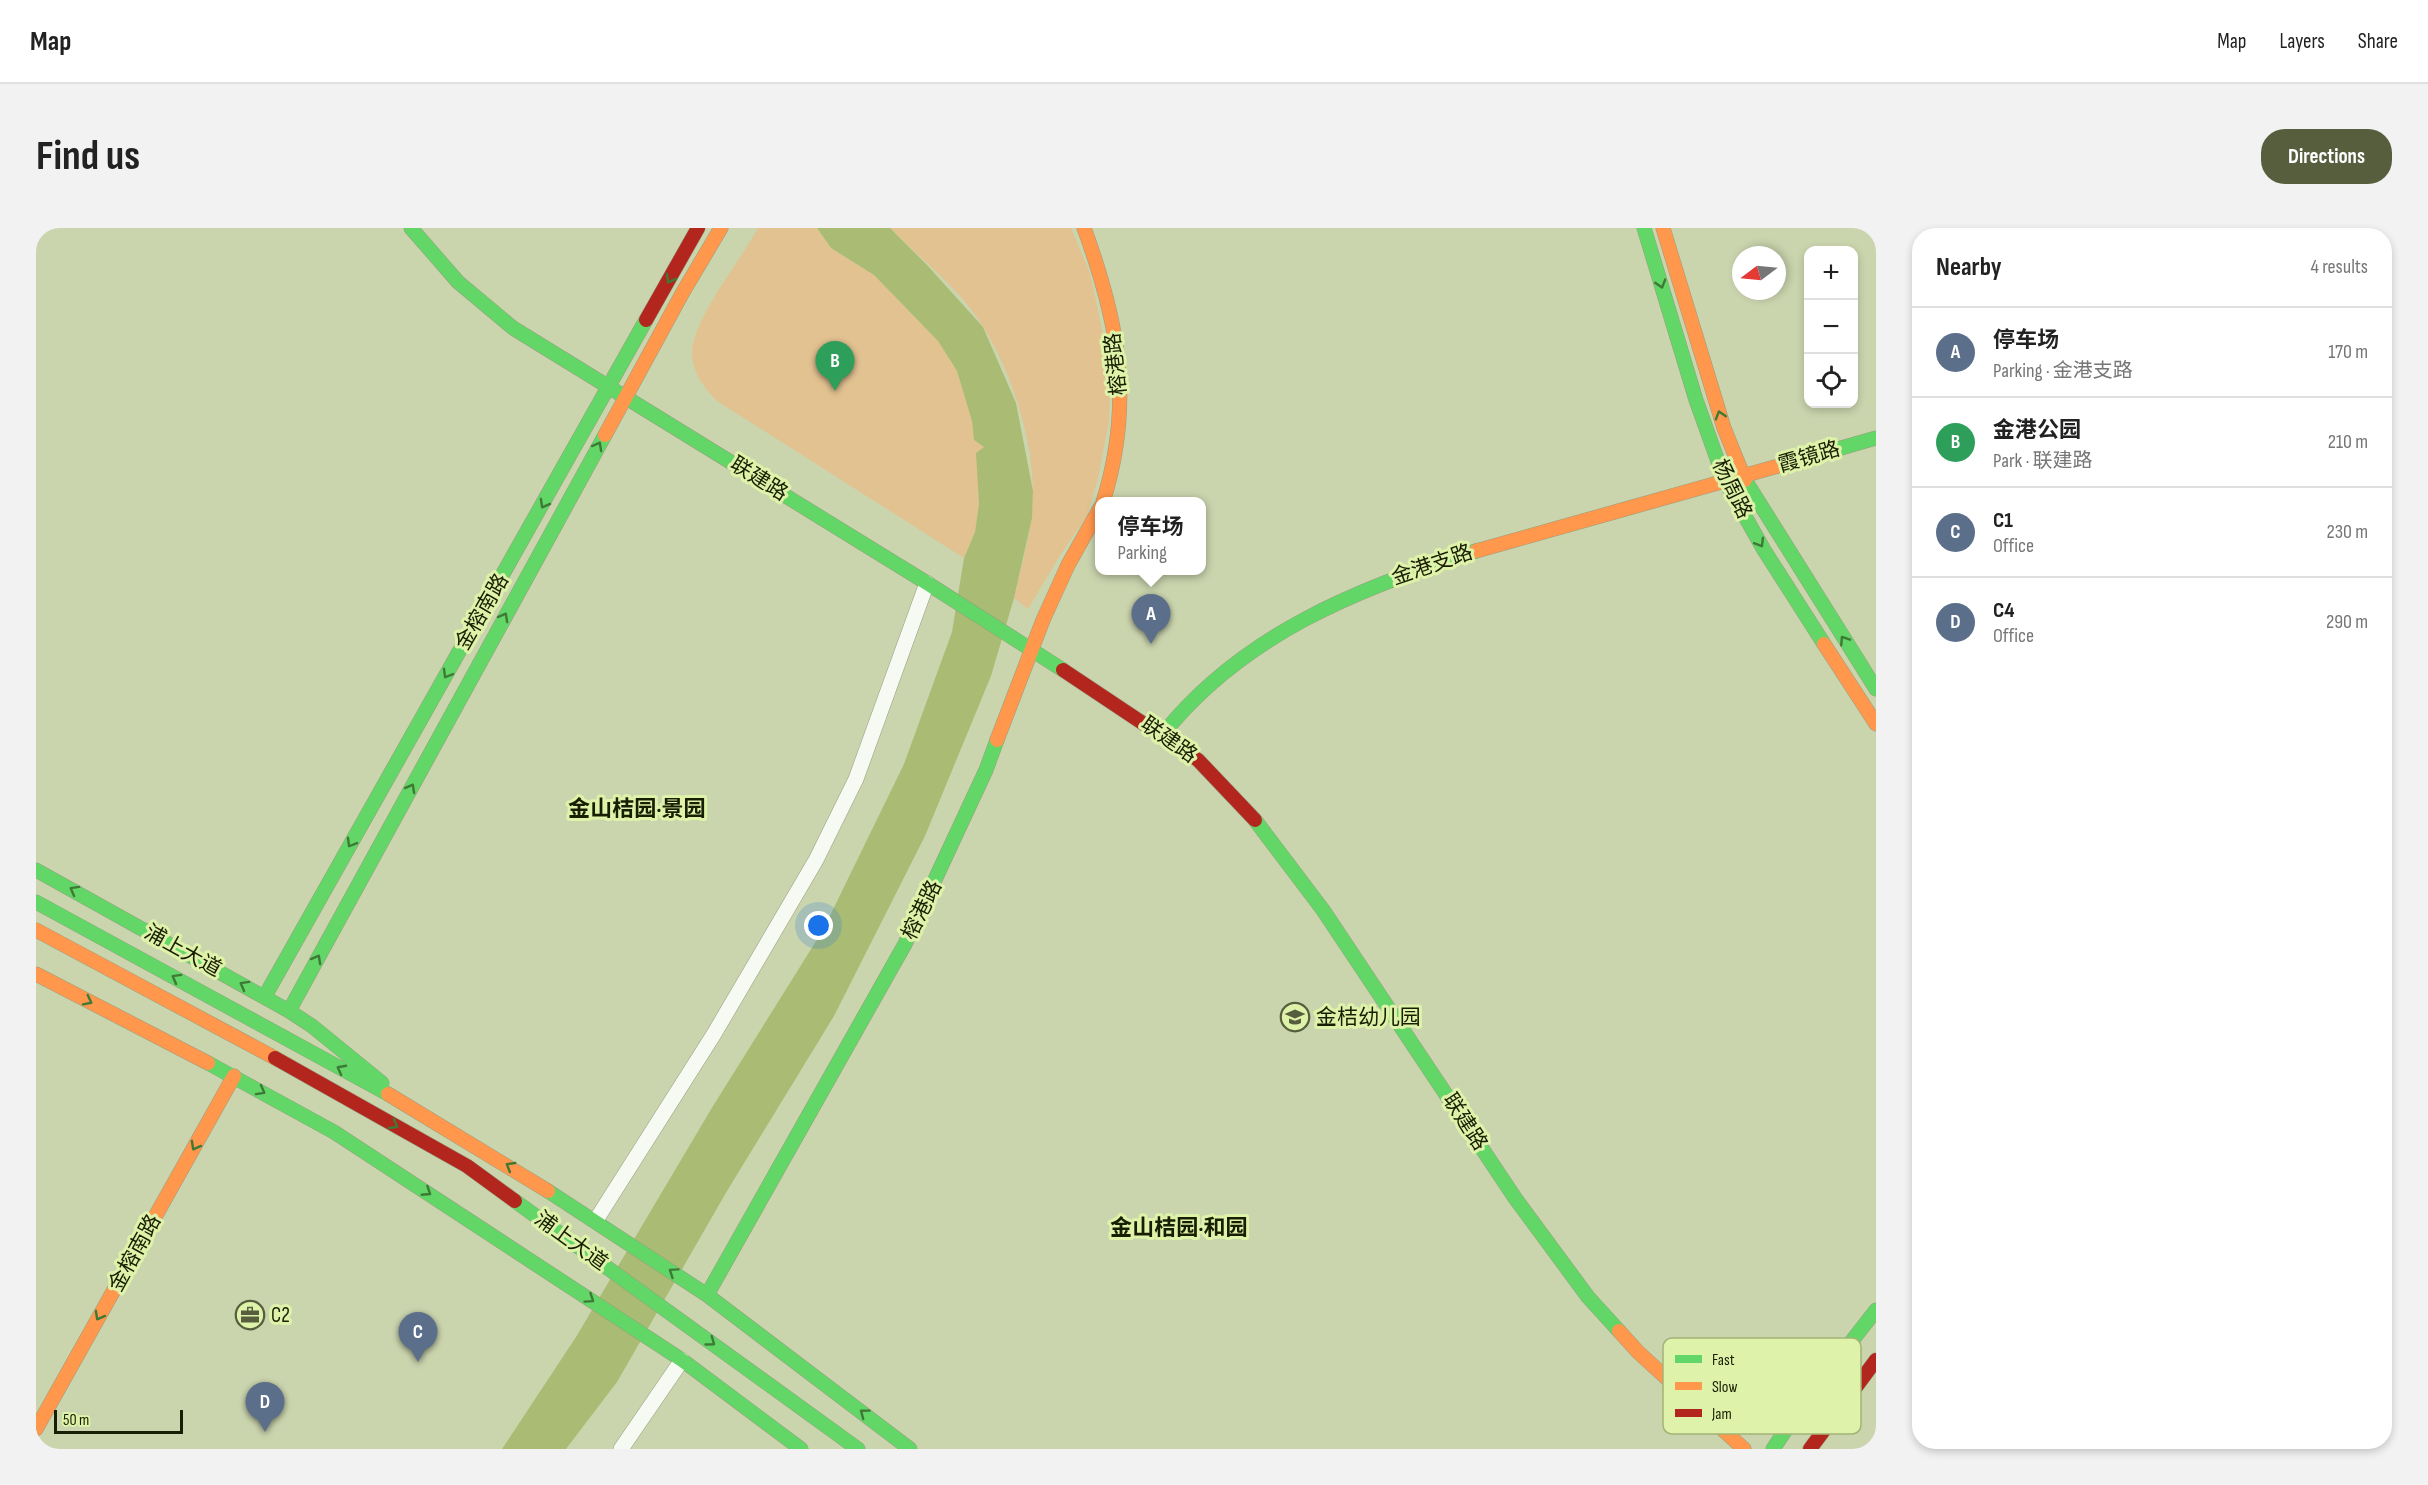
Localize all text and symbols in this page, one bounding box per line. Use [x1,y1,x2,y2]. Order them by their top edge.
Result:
text: Map [30,25,71,58]
text: Map [2217,29,2246,54]
text: Layers [2279,29,2325,54]
text: Share [2358,29,2398,54]
button: Directions [2261,129,2392,184]
text: Find us [36,131,140,182]
north arrow [1732,246,1786,300]
map controls [1804,246,1858,408]
button: + [1804,246,1858,300]
text: Nearby [1936,252,2002,283]
text: 4 results [2311,255,2368,279]
one-way arrow [666,273,677,283]
one-way arrow [1654,278,1666,289]
button: − [1804,300,1858,354]
text: 停车场 [1993,327,2059,354]
street label: 榕港路 [1100,331,1132,397]
text: A [1951,340,1960,364]
text: 170 m [2328,340,2368,364]
pin: B [816,342,854,391]
button: locate [1804,354,1858,408]
text: Parking · 金港支路 [1993,359,2133,383]
one-way arrow [1715,410,1727,421]
text: 金港公园 [1993,417,2081,444]
text: B [1951,430,1960,454]
text: 210 m [2328,430,2368,454]
street label: 霞镜路 [1775,436,1843,478]
one-way arrow [591,442,602,452]
text: Park · 联建路 [1993,449,2093,473]
street label: 联建路 [726,452,792,506]
street label: 杨周路 [1707,455,1757,523]
popup [1095,497,1206,575]
one-way arrow [539,498,551,508]
text: C1 [1993,507,2013,534]
text: 停车场 [1117,514,1184,541]
text: C [1950,520,1961,544]
text: 230 m [2326,520,2368,544]
text: Office [1993,534,2034,558]
one-way arrow [1753,537,1765,547]
street label: 金港支路 [1388,540,1476,590]
text: Parking [1117,541,1167,565]
street label: 金榕南路 [450,569,514,655]
pin: A [1132,594,1170,644]
text: C4 [1993,597,2015,624]
text: D [1950,610,1961,634]
text: 290 m [2326,610,2368,634]
one-way arrow [497,613,508,623]
text: Office [1993,624,2034,648]
one-way arrow [1840,636,1852,646]
one-way arrow [443,668,455,678]
street label: 联建路 [1136,712,1202,768]
one-way arrow [404,784,415,794]
district label: 金山桔园·景园 [568,796,706,823]
one-way arrow [347,837,359,848]
street label: 榕港路 [897,876,947,944]
one-way arrow [70,886,80,898]
your location [804,911,833,940]
street label: 浦上大道 [140,920,226,982]
one-way arrow [310,955,321,965]
one-way arrow [172,974,182,985]
one-way arrow [240,981,251,992]
one-way arrow [82,994,92,1005]
school or university icon: 金桔幼儿园 [1279,1001,1311,1033]
place label: 金桔幼儿园 [1316,1005,1421,1030]
one-way arrow [337,1065,347,1076]
one-way arrow [254,1084,265,1095]
street label: 联建路 [1437,1089,1493,1155]
one-way arrow [388,1118,399,1129]
one-way arrow [191,1140,202,1150]
one-way arrow [506,1162,516,1174]
one-way arrow [421,1185,431,1197]
street label: 浦上大道 [530,1206,612,1276]
street label: 金榕南路 [104,1210,166,1296]
district label: 金山桔园·和园 [1110,1215,1248,1242]
one-way arrow [669,1268,680,1279]
one-way arrow [584,1292,594,1304]
office icon: C2 [234,1299,266,1331]
place label: C2 [271,1303,290,1328]
one-way arrow [95,1310,107,1320]
pin: C [398,1312,437,1362]
one-way arrow [704,1335,715,1346]
legend [1663,1338,1861,1434]
text: Fast [1712,1351,1735,1370]
text: Slow [1712,1378,1737,1397]
pin: D [246,1382,284,1432]
text: Jam [1711,1405,1732,1424]
scale bar [54,1407,183,1434]
one-way arrow [859,1410,870,1421]
text: 50 m [63,1411,89,1430]

